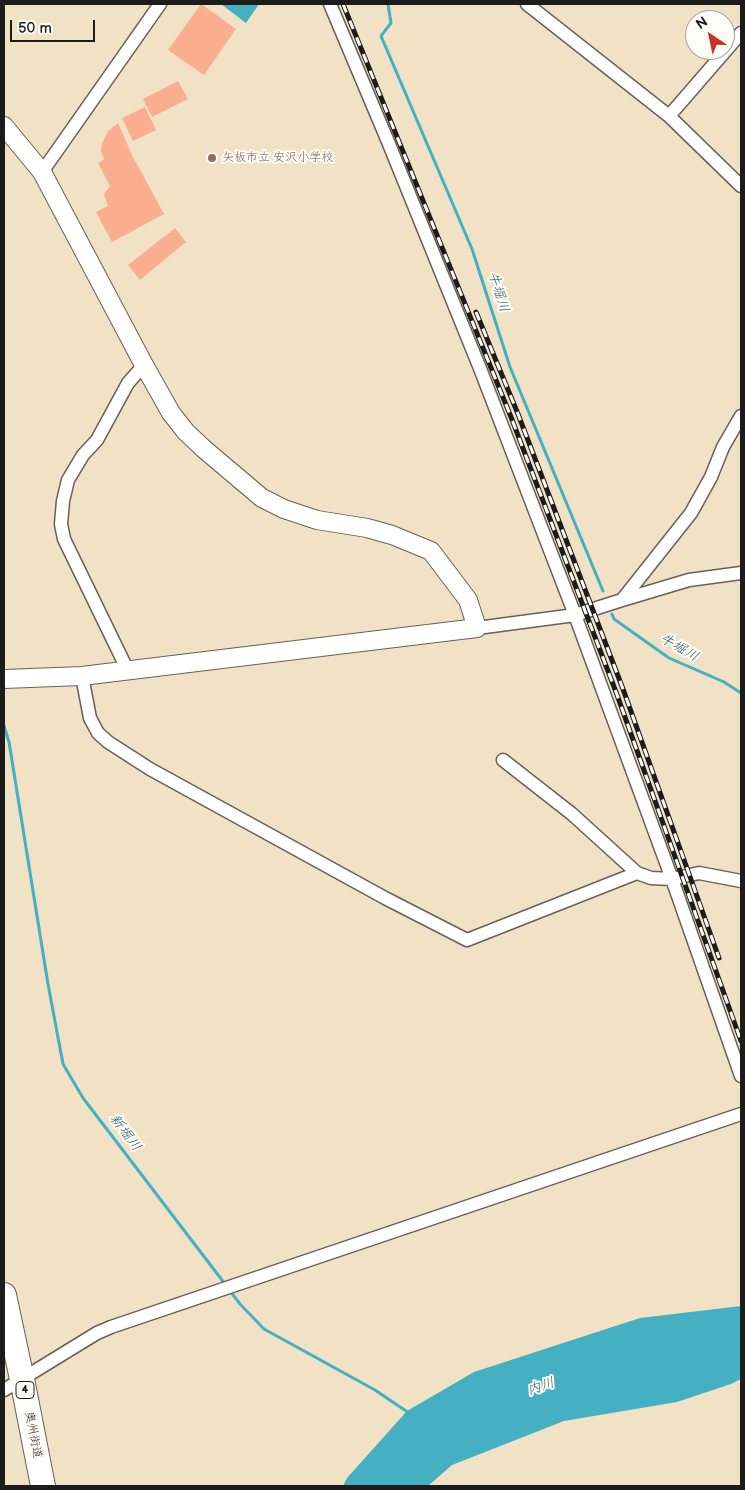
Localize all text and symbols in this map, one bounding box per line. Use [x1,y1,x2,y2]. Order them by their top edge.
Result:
scale bar [12,10,98,42]
north arrow [685,10,735,60]
text: N [693,13,711,33]
text: 50 m [18,19,52,38]
place label: 矢板市立 安沢小学校 [222,151,333,165]
marker: 矢板市立 安沢小学校 [206,152,218,164]
water label: 牛堀川 [484,269,512,315]
water label: 牛堀川 [657,630,701,666]
water label: 新堀川 [106,1111,144,1155]
water label: 内川 [525,1375,557,1399]
road number: 4 [16,1382,34,1398]
street label: 奥州街道 [21,1410,45,1460]

